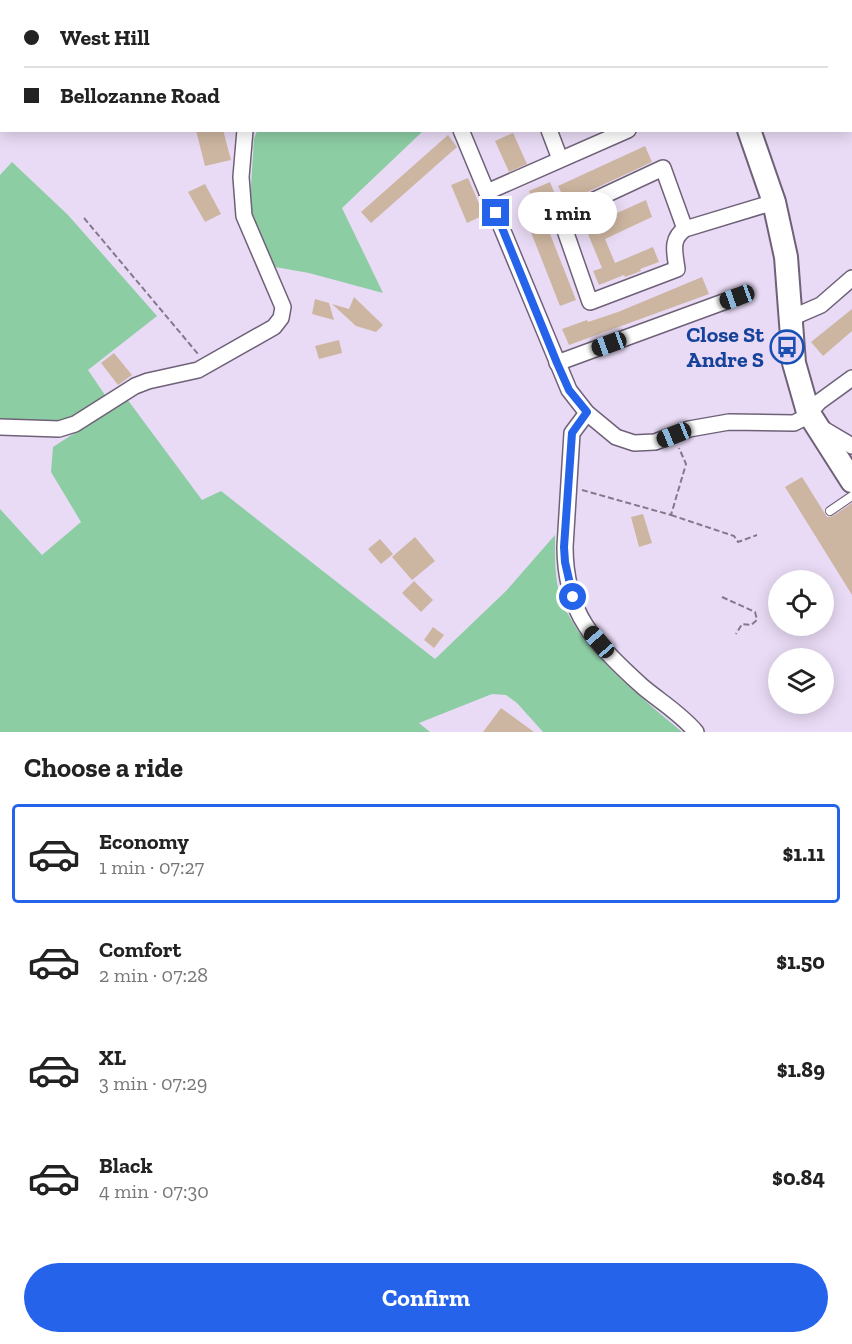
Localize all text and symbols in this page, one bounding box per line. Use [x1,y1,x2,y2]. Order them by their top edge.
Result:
text: West Hill [60,24,150,51]
text: Bellozanne Road [60,82,220,109]
callout: 1 min [517,192,616,234]
route end [482,199,509,226]
text: 1 min [544,201,591,225]
car [717,282,757,312]
place label: Close St Andre S [686,321,764,373]
car [589,329,629,359]
bus stop icon: Close St Andre S [769,329,805,365]
car [654,420,694,450]
map controls [768,570,834,714]
button: locate [768,570,834,636]
route start [559,583,586,610]
car [580,623,618,661]
button: layers [768,648,834,714]
text: Choose a ride [24,752,183,784]
icon: car [27,827,81,881]
text: Economy [99,828,189,855]
text: $1.11 [783,840,825,867]
text: 1 min · 07:27 [99,855,204,879]
icon: car [27,935,81,989]
text: Comfort [99,936,181,963]
text: $1.50 [776,948,825,975]
text: 2 min · 07:28 [99,963,208,987]
icon: car [27,1043,81,1097]
text: XL [99,1044,126,1071]
text: $1.89 [777,1056,825,1083]
text: 3 min · 07:29 [99,1071,207,1095]
icon: car [27,1151,81,1205]
text: Black [99,1152,153,1179]
text: $0.84 [772,1164,825,1191]
text: 4 min · 07:30 [99,1179,209,1203]
button: Confirm [24,1263,828,1332]

